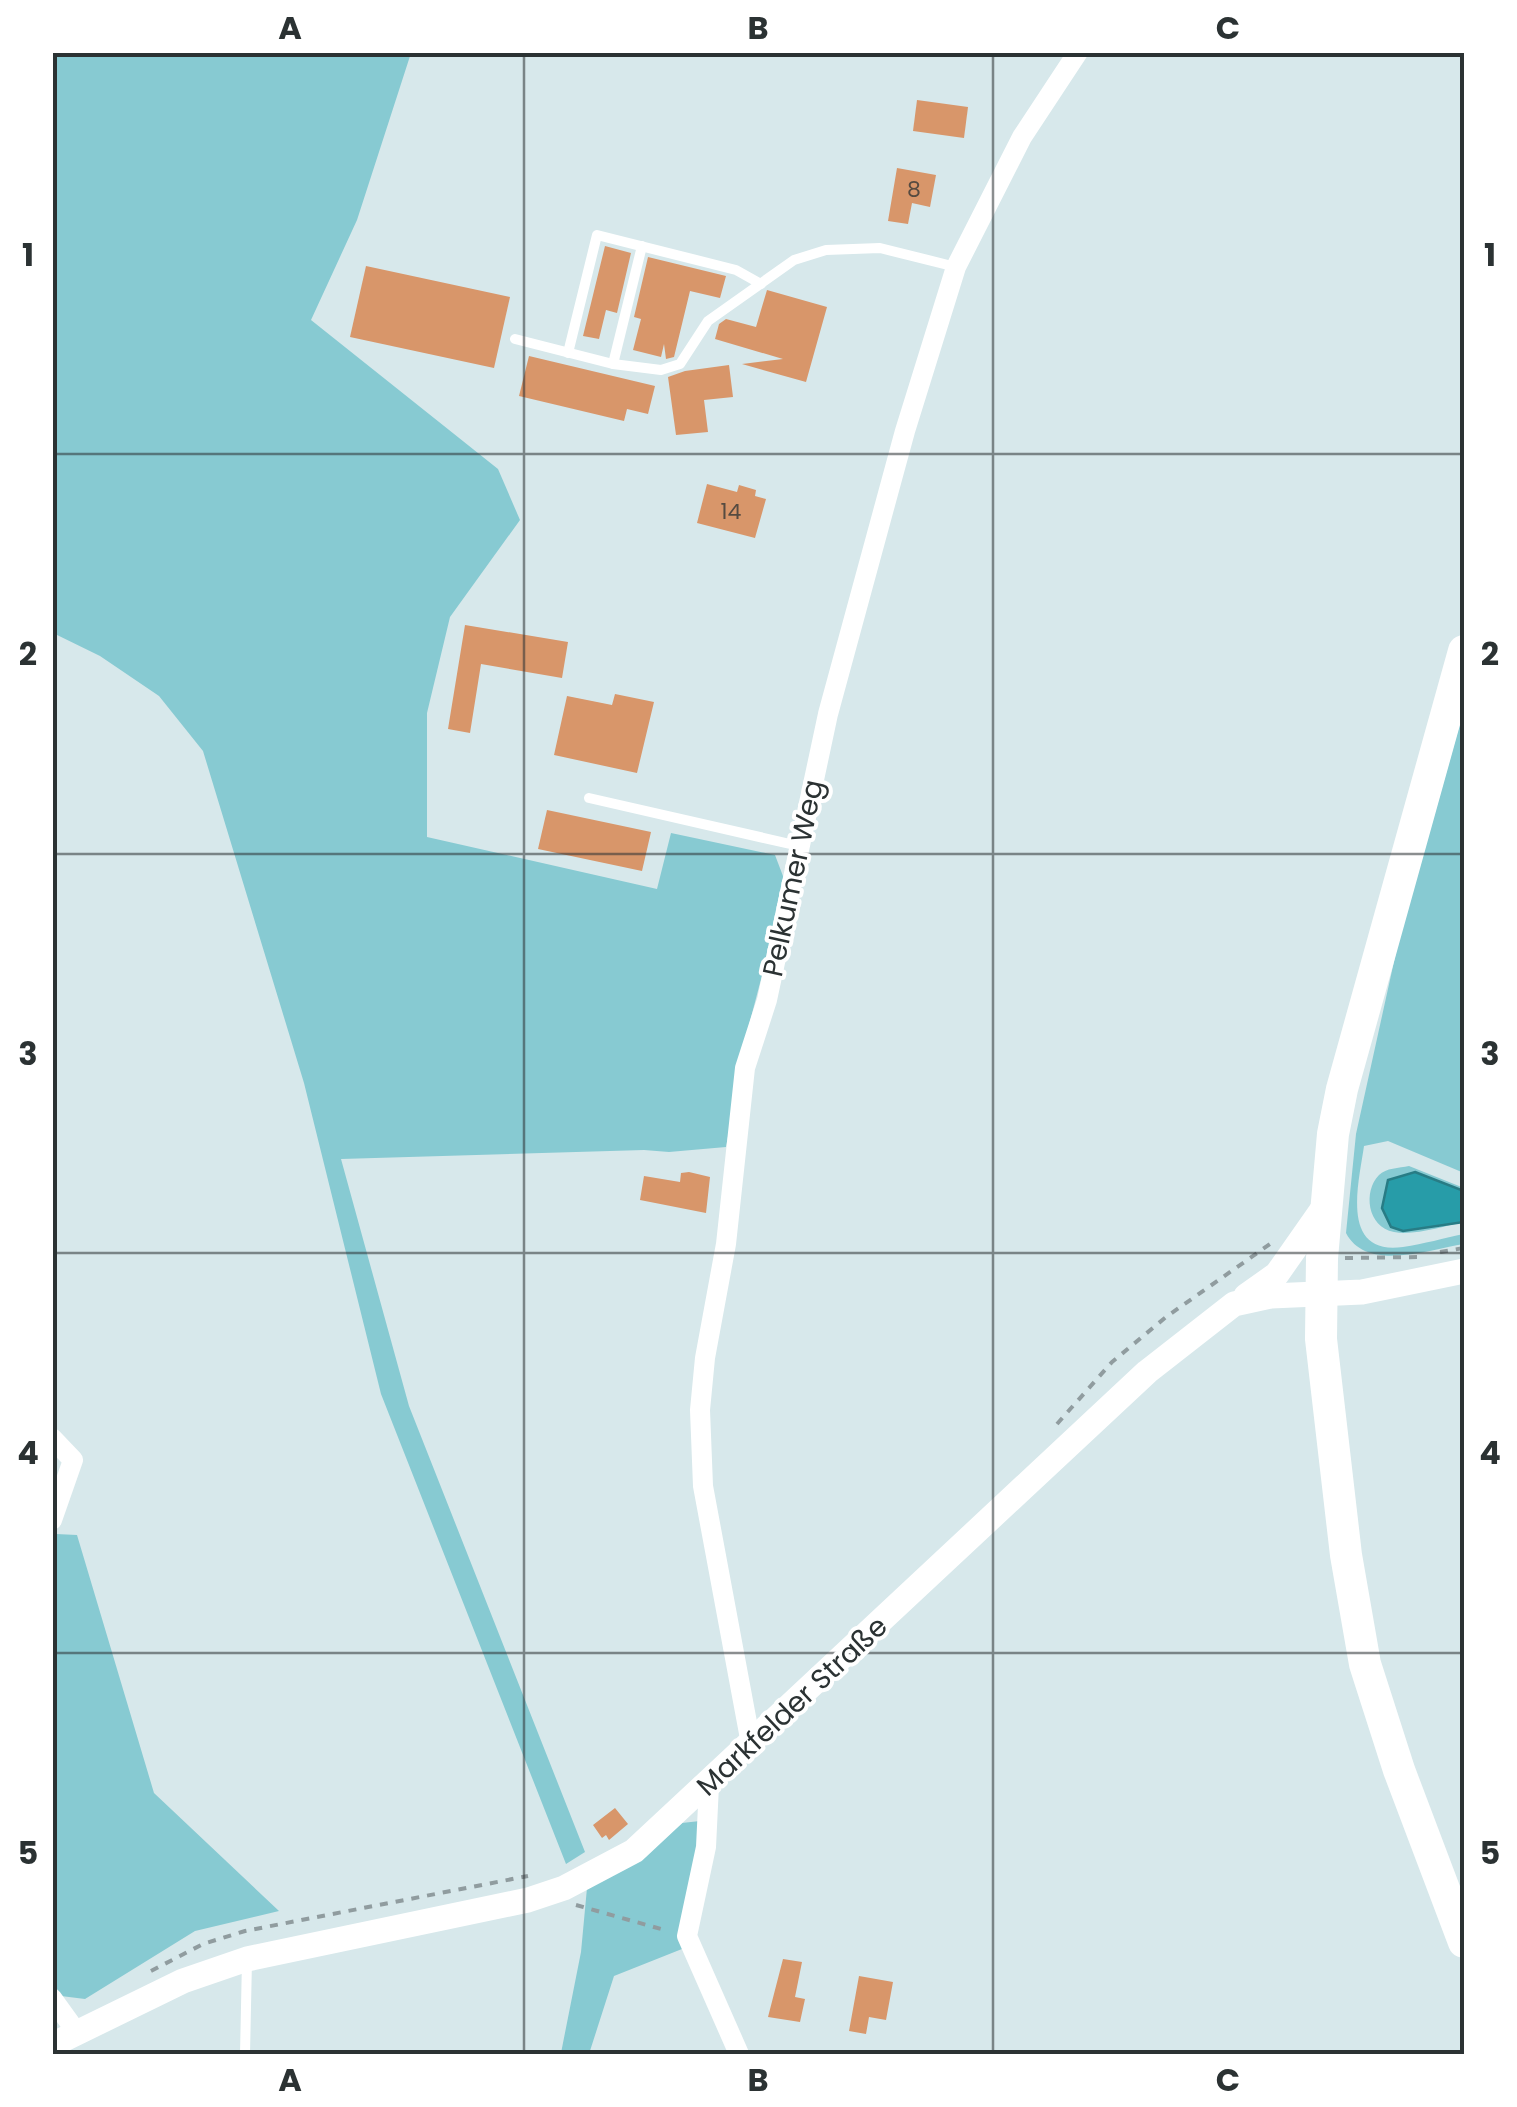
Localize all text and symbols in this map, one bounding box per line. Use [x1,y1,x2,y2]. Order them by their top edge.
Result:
text: A [278,5,302,50]
text: B [747,5,769,50]
text: C [1216,5,1240,50]
house number: 8 [907,174,921,205]
text: 1 [22,232,34,277]
text: 1 [1484,232,1496,277]
house number: 14 [721,496,742,527]
text: 2 [19,631,37,676]
text: 2 [1481,631,1499,676]
street label: Pelkumer Weg [753,776,833,980]
text: 3 [18,1031,38,1076]
text: 3 [1480,1031,1500,1076]
text: 4 [17,1430,39,1475]
text: 4 [1479,1430,1501,1475]
street label: Markfelder Straße [688,1607,896,1805]
text: 5 [18,1830,38,1875]
text: 5 [1480,1830,1500,1875]
text: A [278,2057,302,2102]
text: B [747,2057,769,2102]
text: C [1216,2057,1240,2102]

